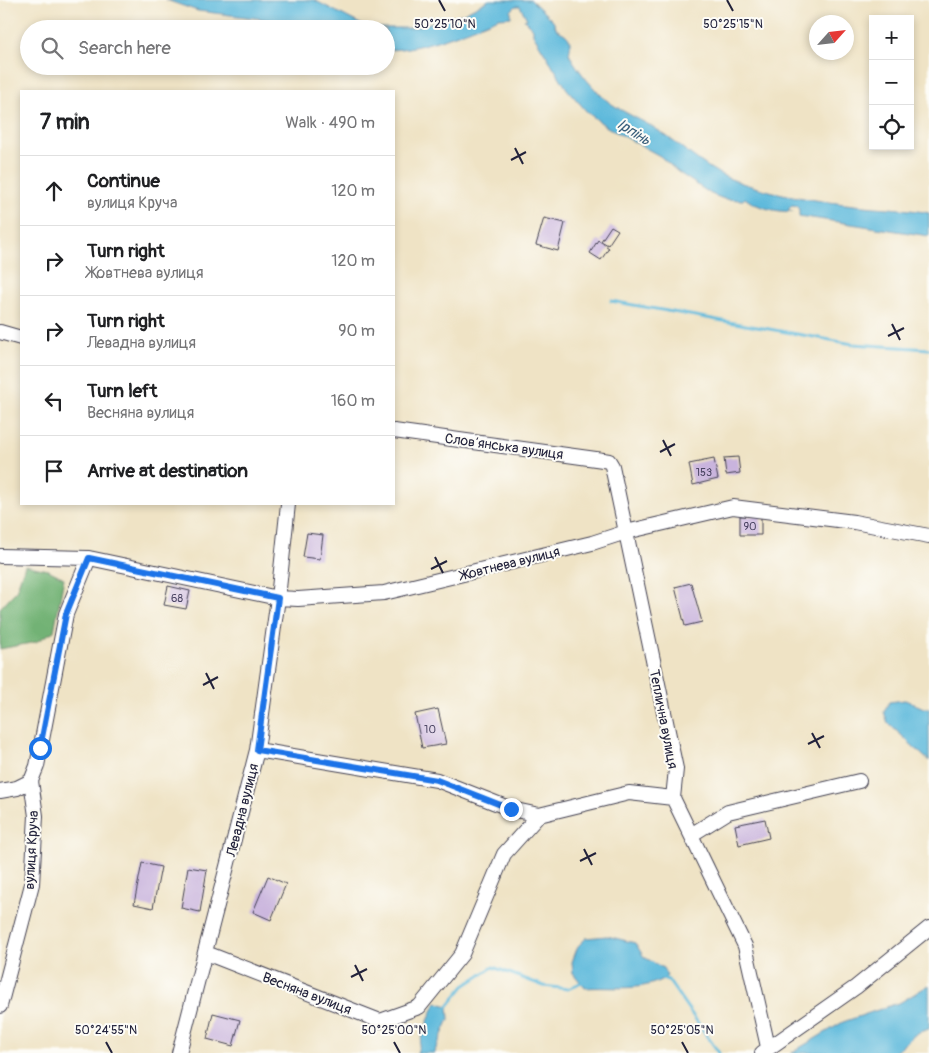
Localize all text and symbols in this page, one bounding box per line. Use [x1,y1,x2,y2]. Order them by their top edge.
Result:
north arrow [809,15,854,60]
map controls [869,15,914,150]
button: + [869,15,914,60]
text: 50°25'10"N [414,17,476,32]
text: 50°25'15"N [703,17,763,32]
search box [20,20,395,75]
icon: search [38,34,66,62]
text: Search here [78,36,171,60]
button: − [869,60,914,105]
button: locate [869,105,914,150]
text: 7 min [40,109,90,136]
text: Walk · 490 m [285,113,375,133]
water label: Ірпінь [613,115,654,150]
text: Continue [87,169,160,193]
icon: ahead [40,177,68,205]
text: 120 m [331,181,375,201]
text: вулиця Круча [87,193,177,213]
text: Turn right [87,239,165,263]
icon: right [40,247,68,275]
text: 120 m [331,251,375,271]
text: Жовтнева вулиця [87,263,204,283]
text: Turn right [87,309,165,333]
icon: right [40,317,68,345]
text: 90 m [338,321,375,341]
text: Левадна вулиця [87,333,196,353]
text: Turn left [87,379,157,403]
icon: left [40,387,68,415]
text: 160 m [331,391,375,411]
text: Весняна вулиця [87,403,194,423]
street label: Словʼянська вулиця [444,430,564,463]
icon: arrive [40,457,68,485]
text: Arrive at destination [87,459,248,483]
house number: 153 [696,466,712,479]
house number: 90 [743,520,757,533]
street label: Жовтнева вулиця [457,543,562,585]
house number: 68 [171,592,183,605]
street label: Теплична вулиця [646,668,681,770]
house number: 10 [424,723,436,736]
route start [29,737,52,760]
street label: Левадна вулиця [222,762,262,859]
route end [500,798,523,821]
street label: вулиця Круча [21,810,42,890]
street label: Весняна вулиця [260,969,354,1018]
text: 50°24'55"N [75,1023,137,1038]
text: 50°25'00"N [362,1023,426,1038]
text: 50°25'05"N [650,1023,714,1038]

